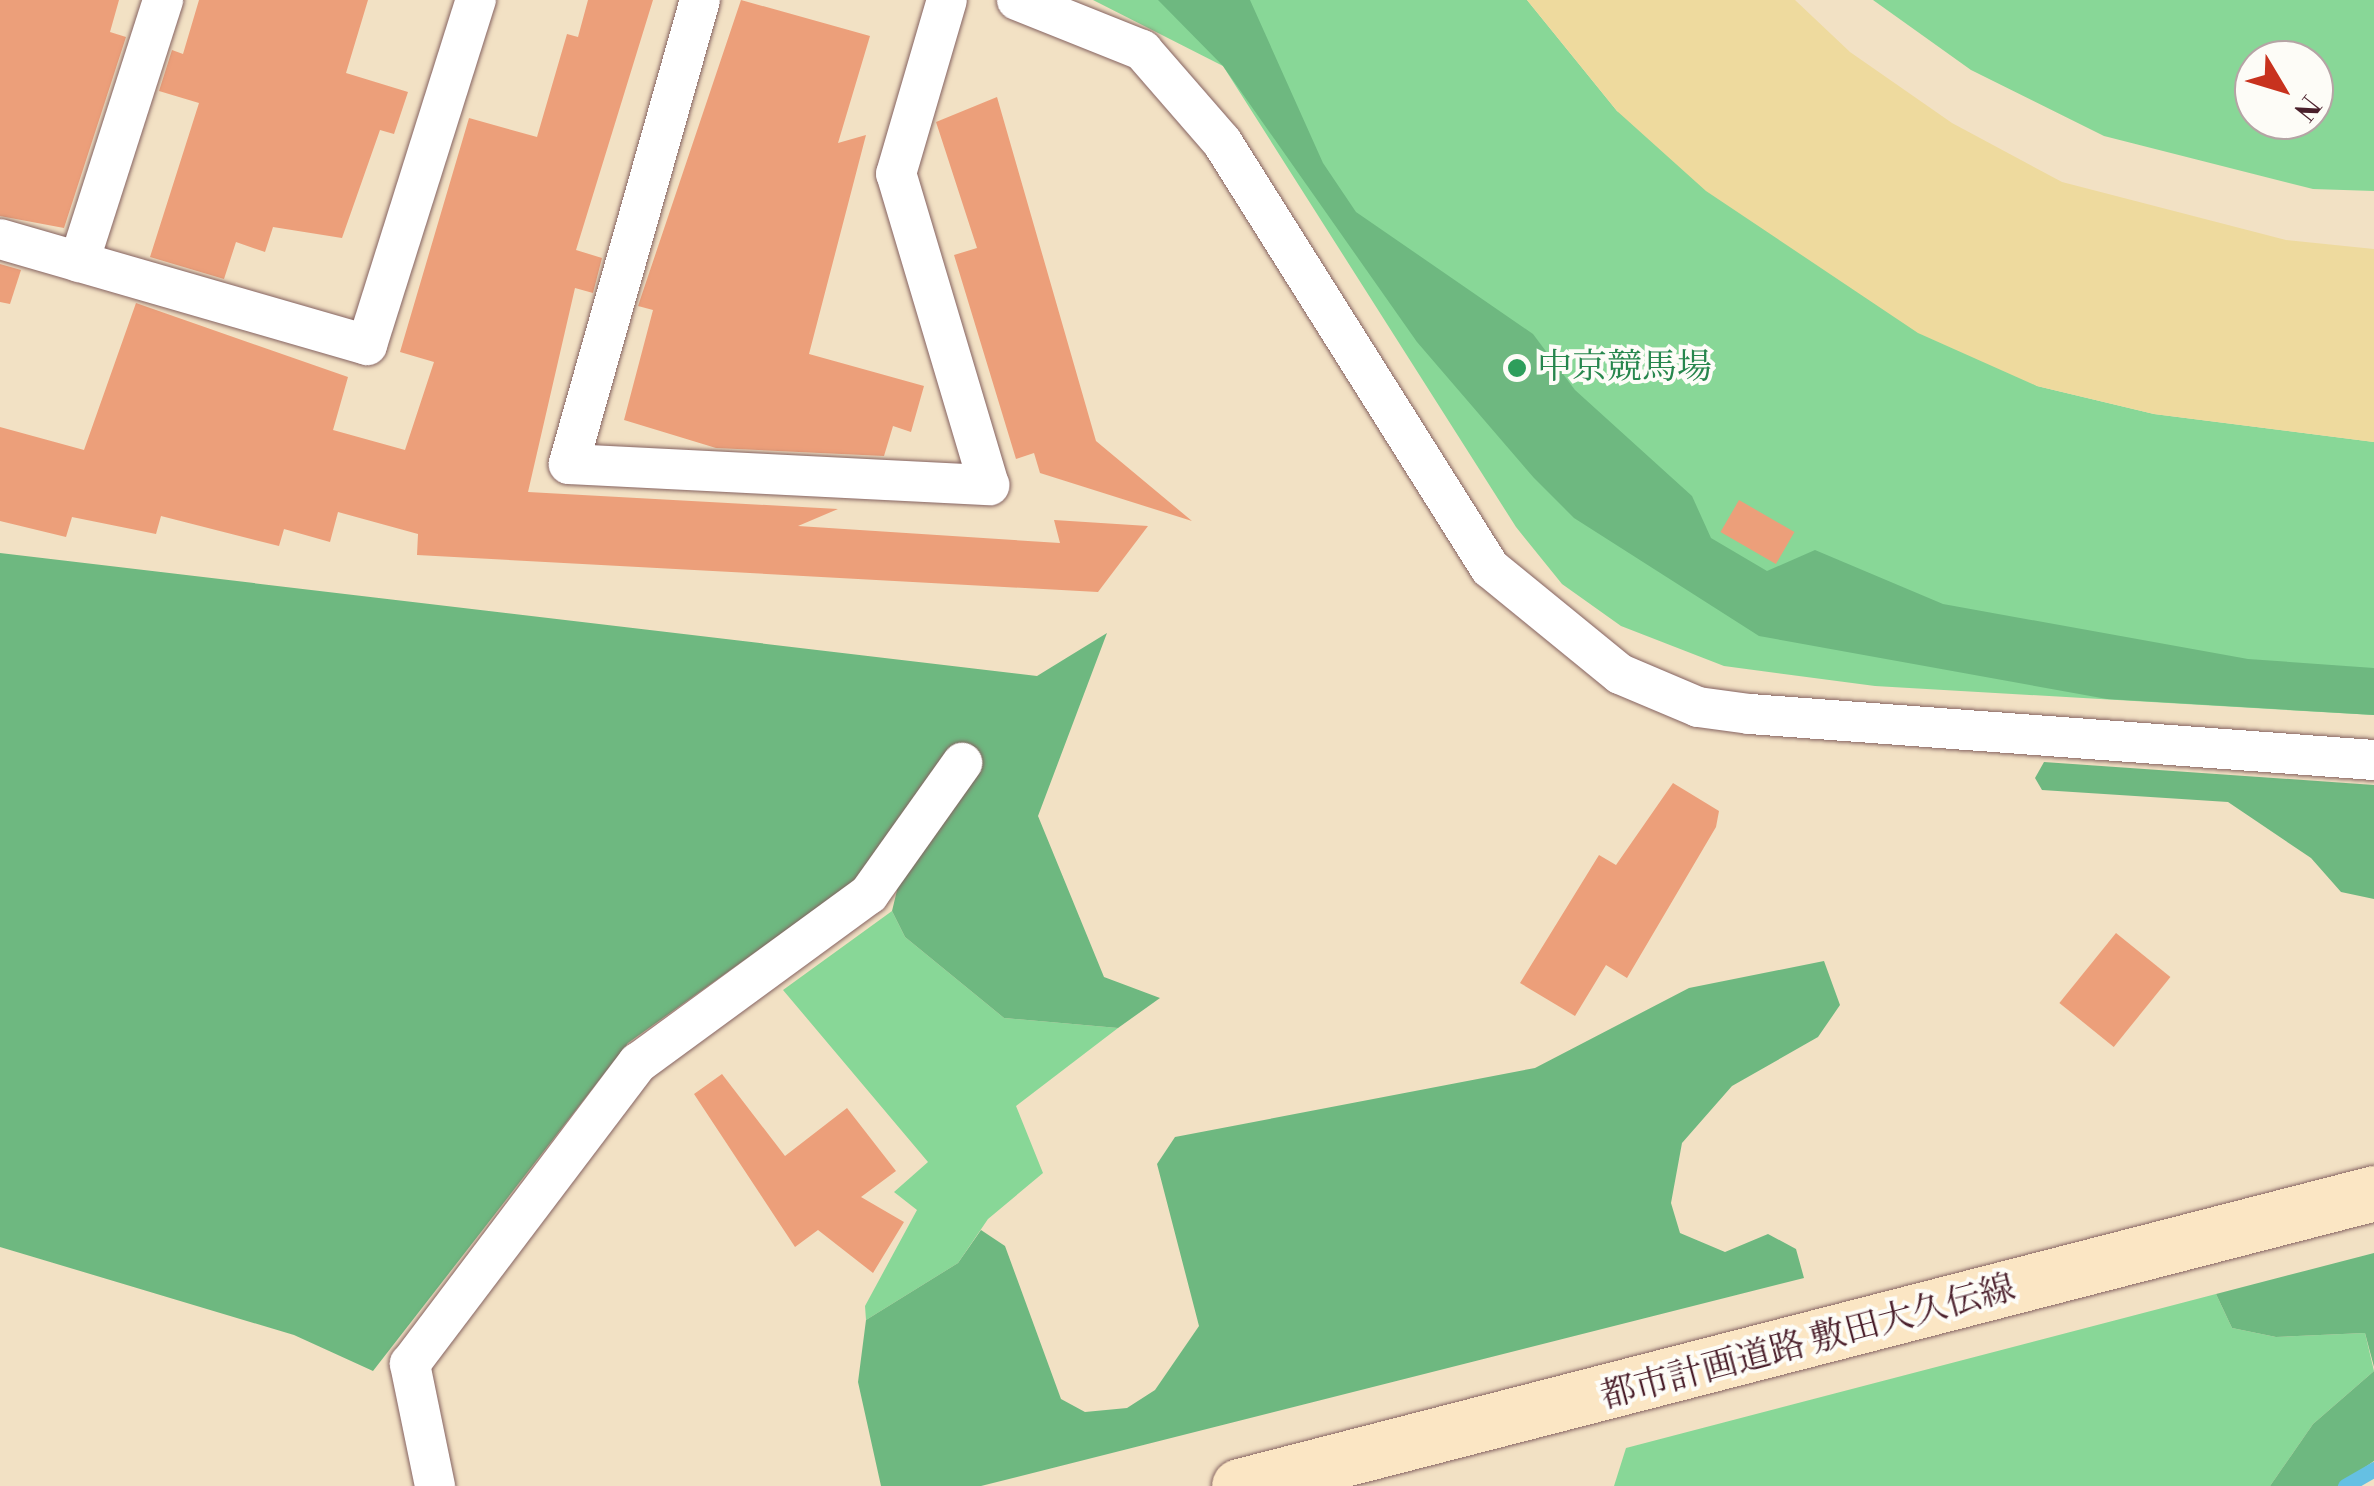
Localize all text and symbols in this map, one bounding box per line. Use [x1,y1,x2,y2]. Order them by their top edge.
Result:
north arrow [2234,40,2334,140]
text: N [2286,88,2327,127]
place label: 中京競馬場 [1537,347,1712,389]
marker: 中京競馬場 [1506,357,1528,379]
street label: 都市計画道路 敷田大久伝線 [1596,1267,2020,1419]

